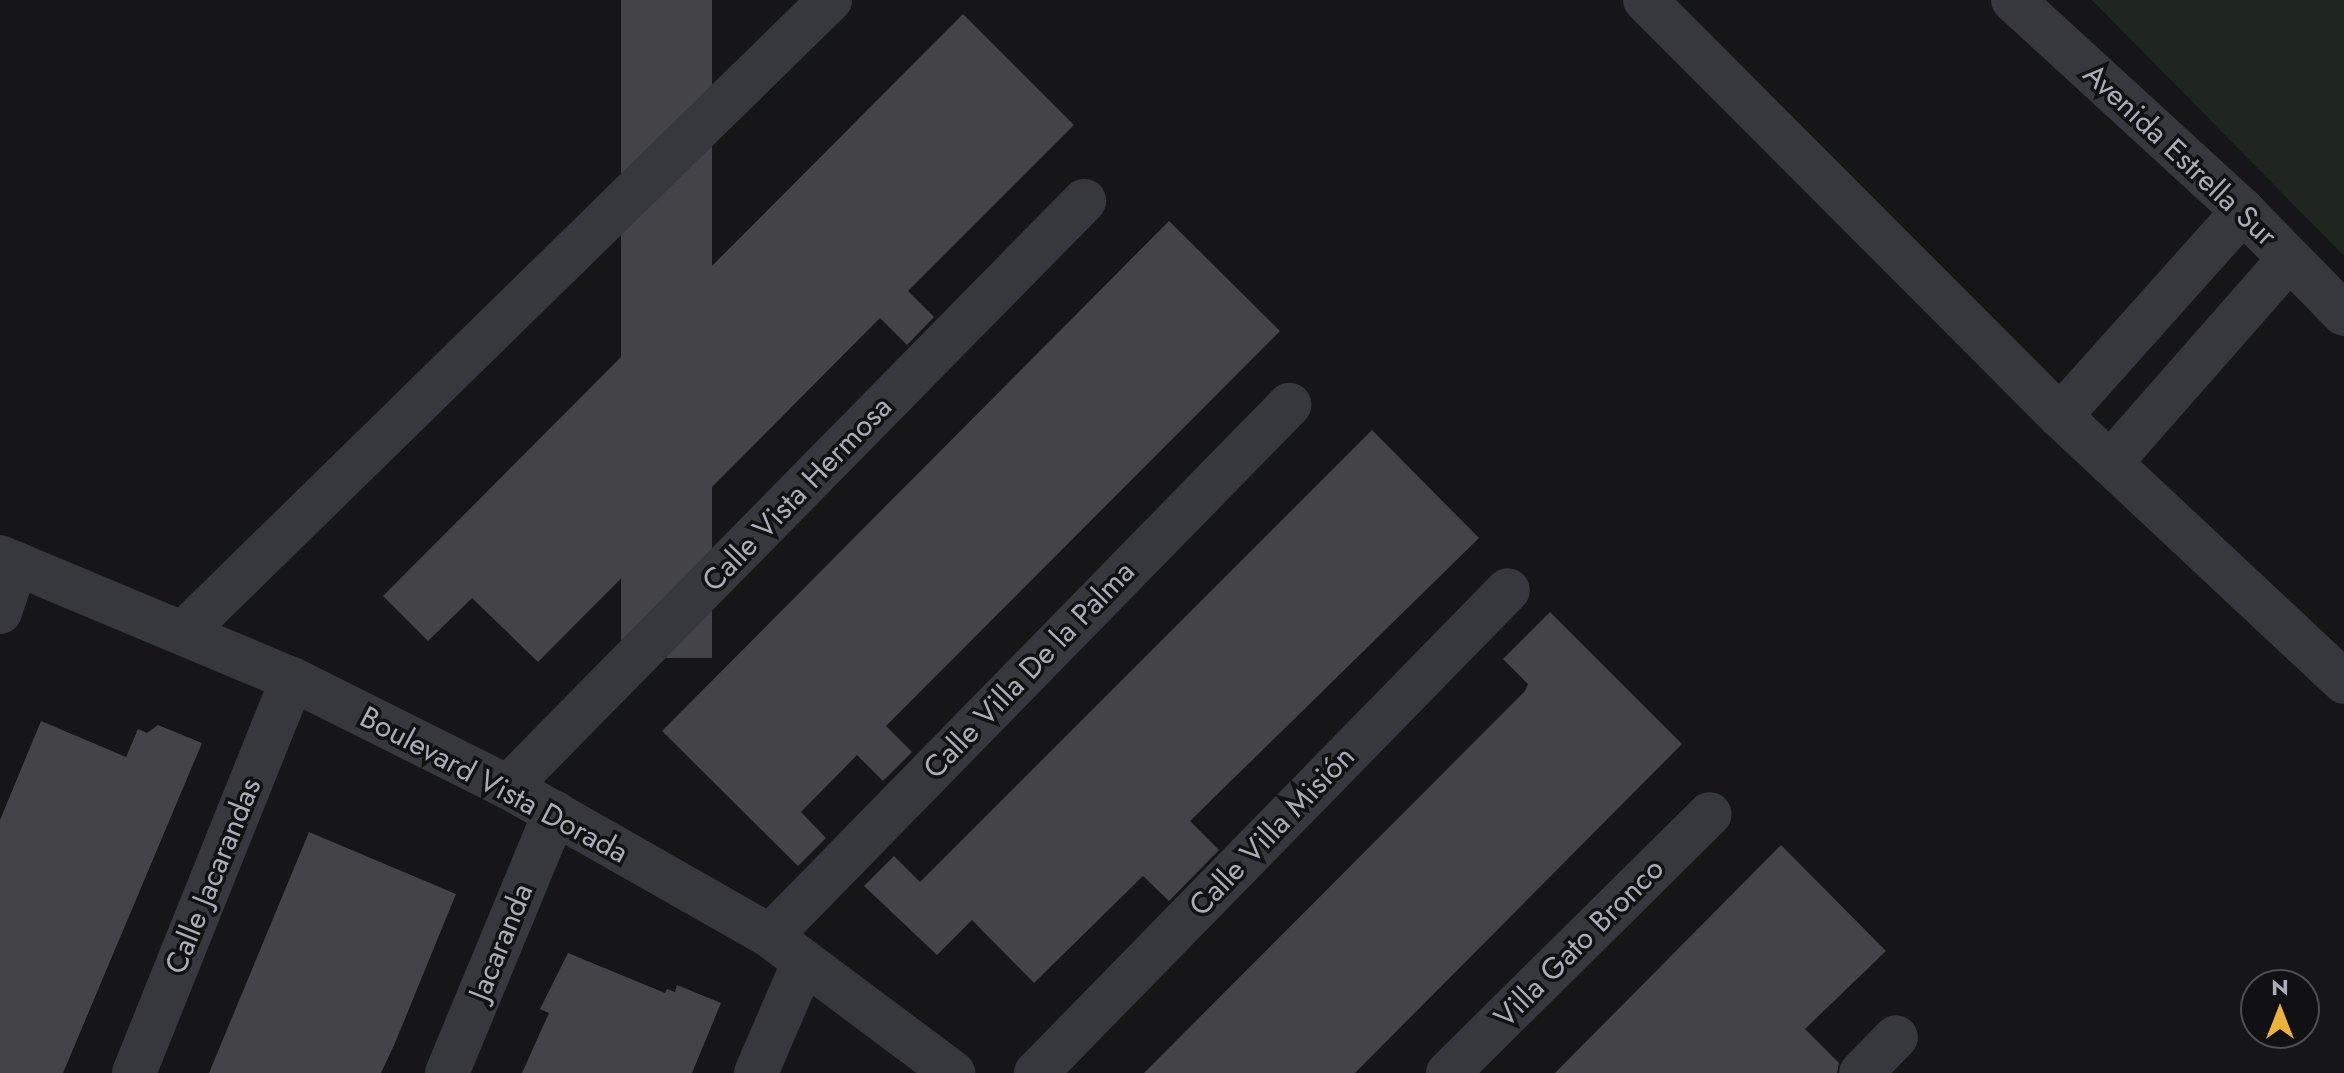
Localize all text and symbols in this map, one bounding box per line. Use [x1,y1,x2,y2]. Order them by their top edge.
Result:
street label: Avenida Estrella Sur [2076,56,2284,254]
street label: Calle Vista Hermosa [695,389,899,599]
street label: Calle Villa De la Palma [916,554,1142,786]
street label: Boulevard Vista Dorada [354,699,634,871]
street label: Calle Villa Misión [1182,739,1362,923]
street label: Calle Jacarandas [157,773,269,979]
street label: Villa Gato Bronco [1487,851,1671,1035]
street label: Jacaranda [461,879,541,1005]
north arrow [2240,969,2320,1049]
text: N [2271,971,2289,1003]

